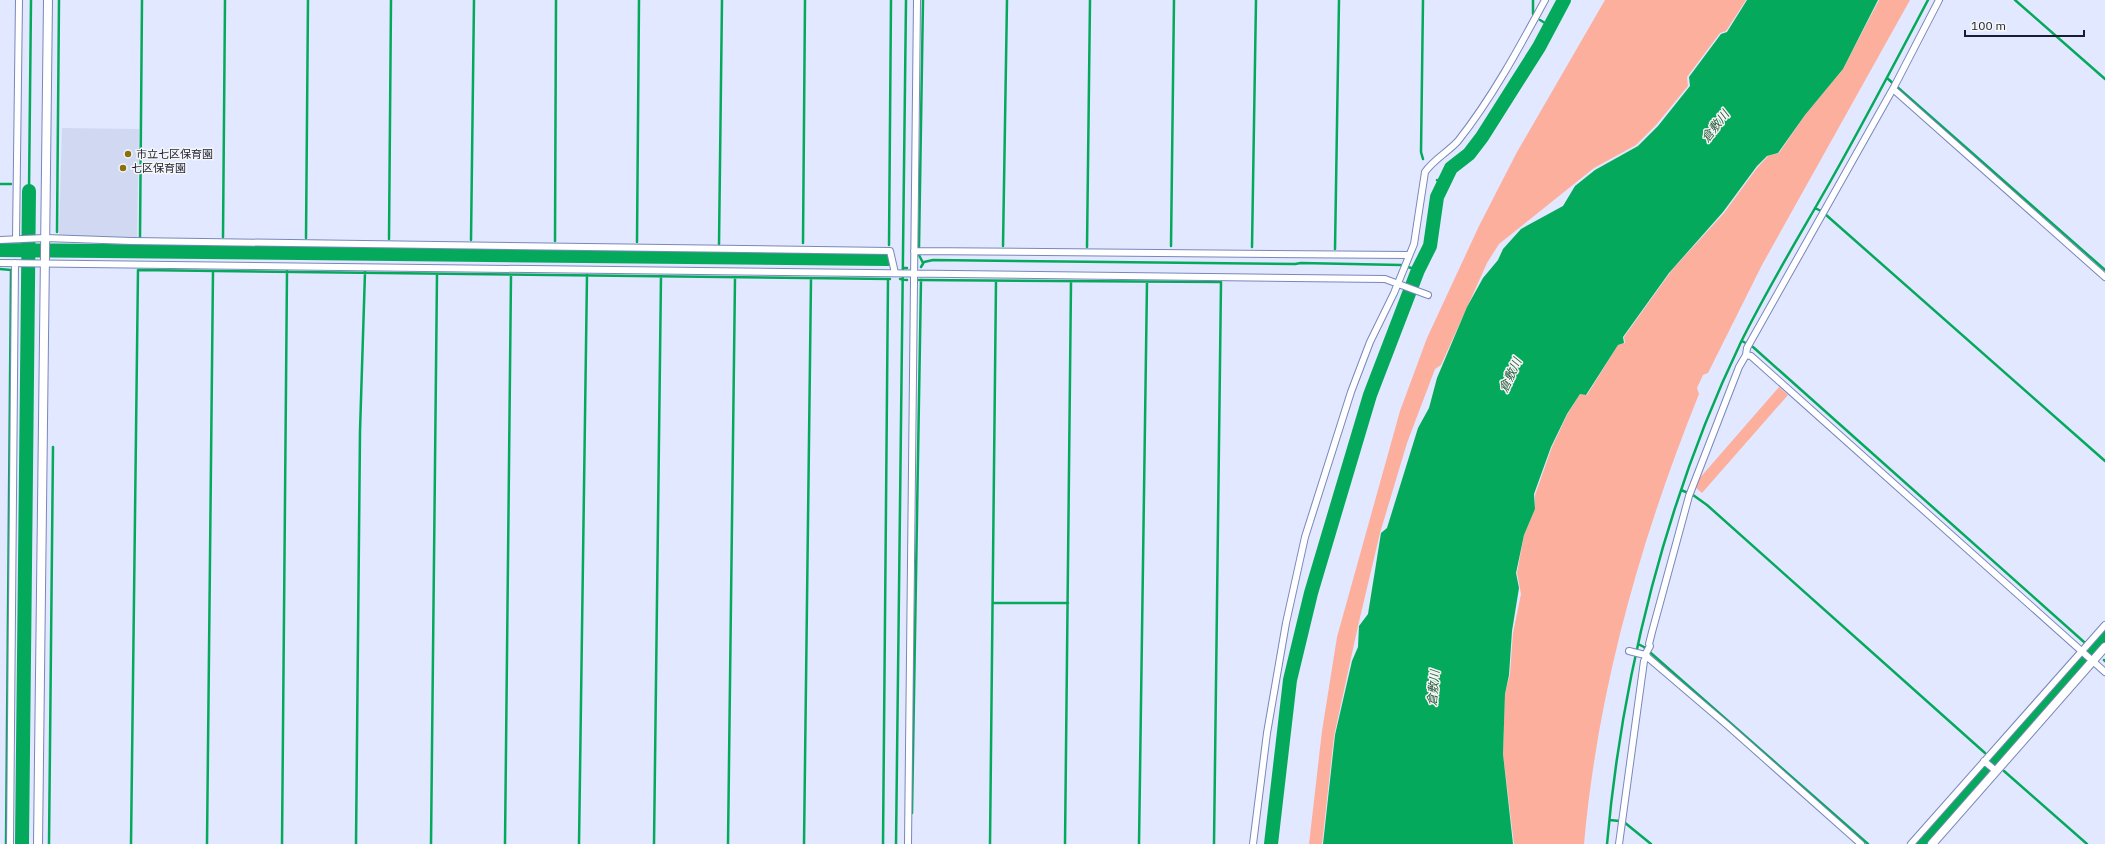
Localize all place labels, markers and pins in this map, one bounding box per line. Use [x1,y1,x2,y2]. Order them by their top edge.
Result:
place label: 市立七区保育園 [136,147,213,161]
marker: 市立七区保育園 [123,149,133,159]
place label: 七区保育園 [131,161,186,175]
marker: 七区保育園 [118,163,128,173]

